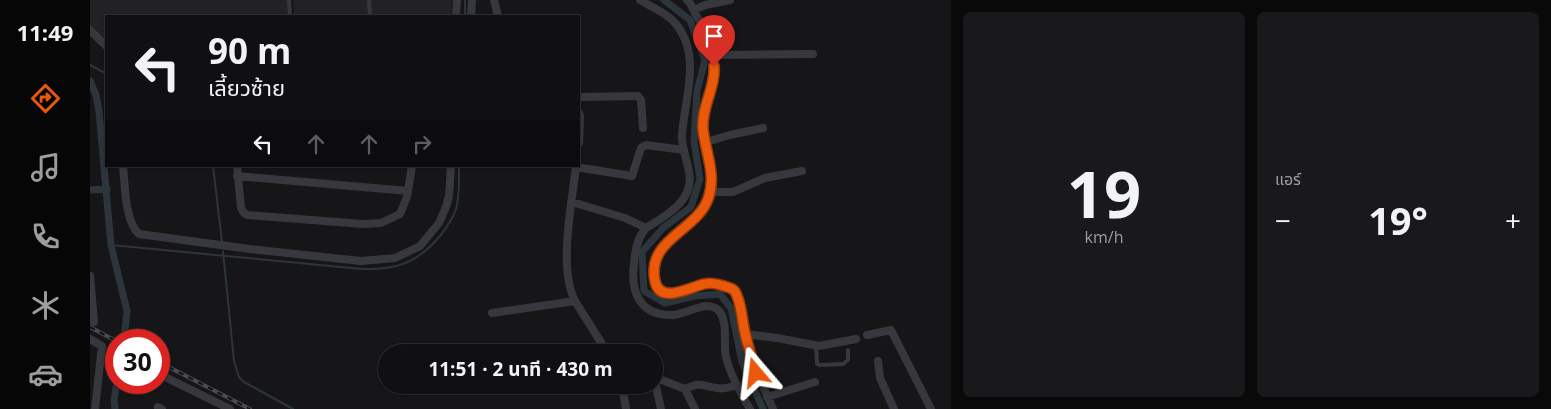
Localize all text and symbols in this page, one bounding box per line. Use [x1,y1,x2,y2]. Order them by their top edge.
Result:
pin [693,15,735,66]
text: 11:49 [17,17,73,47]
icon: arrive [700,22,728,50]
text: 90 m [208,27,291,74]
icon: left [125,35,190,100]
text: เลี้ยวซ้าย [208,72,285,102]
icon: directions [28,81,63,116]
icon: left [249,130,277,158]
icon: ahead [302,130,330,158]
icon: ahead [355,130,383,158]
icon: right [408,130,436,158]
text: 19 [1067,149,1141,237]
icon: music [28,150,63,185]
text: แอร์ [1275,168,1301,190]
text: 19° [1368,194,1428,246]
text: − [1275,201,1291,239]
text: + [1505,201,1521,239]
icon: phone [28,219,63,254]
text: km/h [1085,226,1123,248]
icon: climate [28,288,63,323]
speed limit sign: 30 [105,329,170,394]
position arrow [729,346,781,398]
text: 11:51 · 2 นาที · 430 m [428,356,613,382]
icon: car [28,357,63,392]

